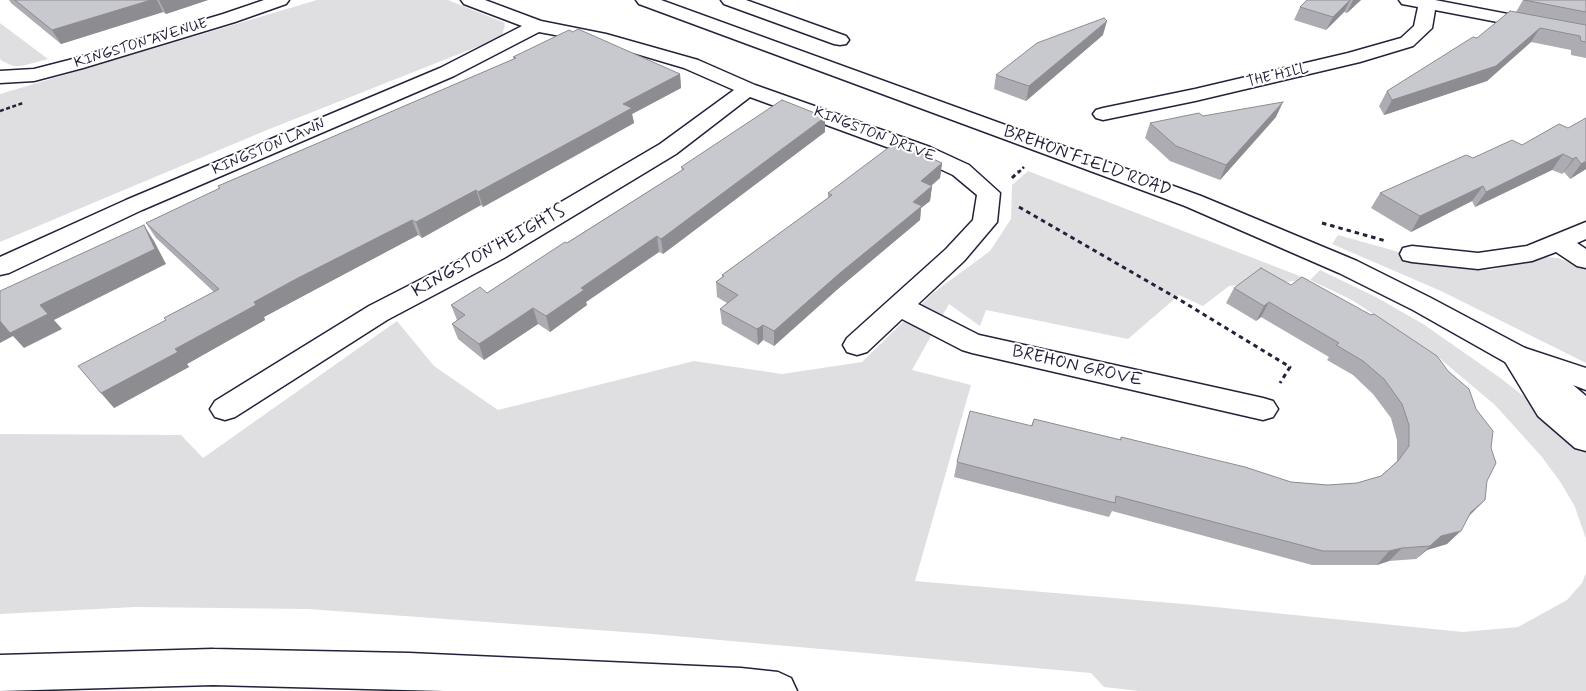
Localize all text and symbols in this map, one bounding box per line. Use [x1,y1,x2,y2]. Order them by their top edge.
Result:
street label: KINGSTON AVENUE [72,15,210,73]
street label: THE HILL [1245,60,1311,92]
street label: KINGSTON DRIVE [811,104,937,166]
street label: KINGSTON LAWN [210,116,328,180]
street label: BREHON FIELD ROAD [1000,122,1174,202]
street label: KINGSTON HEIGHTS [409,201,569,303]
street label: BREHON GROVE [1010,342,1144,392]

